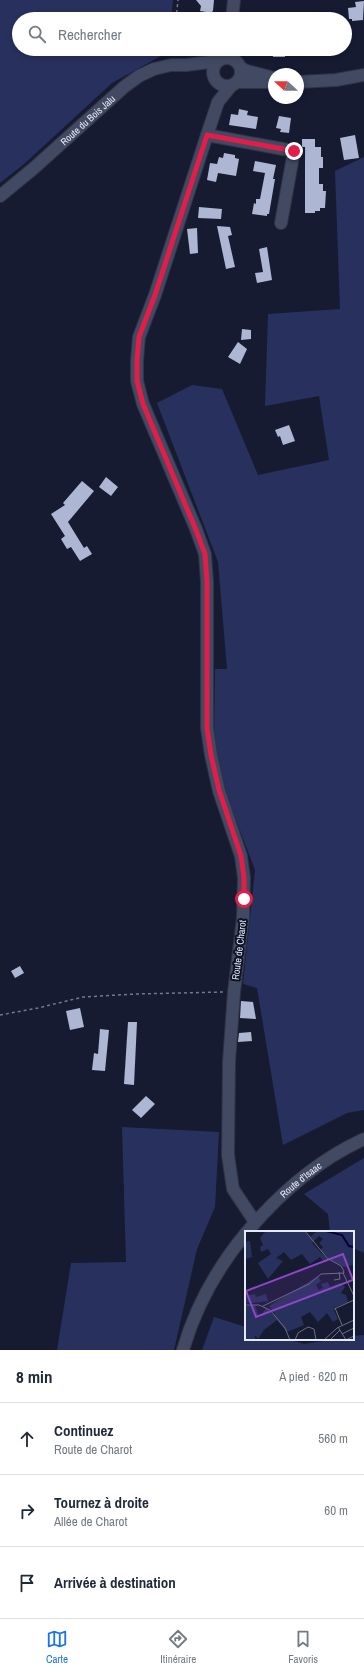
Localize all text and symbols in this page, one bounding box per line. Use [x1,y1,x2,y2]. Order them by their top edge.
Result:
search box [12,12,352,56]
icon: search [26,23,48,45]
text: Rechercher [58,24,122,45]
north arrow [268,68,304,104]
street label: Route du Bois Jalu [57,92,118,148]
route end [285,142,303,160]
route start [235,890,253,908]
street label: Route de Charot [229,919,249,981]
street label: Route d'Isaac [277,1159,324,1200]
inset map [245,1231,354,1340]
text: 8 min [16,1365,52,1388]
text: À pied · 620 m [279,1368,348,1385]
text: Continuez [54,1420,113,1441]
icon: ahead [16,1428,38,1450]
text: 560 m [318,1430,348,1447]
text: Route de Charot [54,1441,132,1458]
text: Tournez à droite [54,1492,149,1513]
icon: right [16,1500,38,1522]
text: 60 m [324,1502,348,1519]
text: Allée de Charot [54,1513,127,1530]
icon: arrive [16,1572,38,1594]
text: Arrivée à destination [54,1572,176,1593]
tab: Carte [46,1628,68,1666]
tab: Itinéraire [160,1628,196,1666]
tab: Favoris [288,1628,318,1666]

